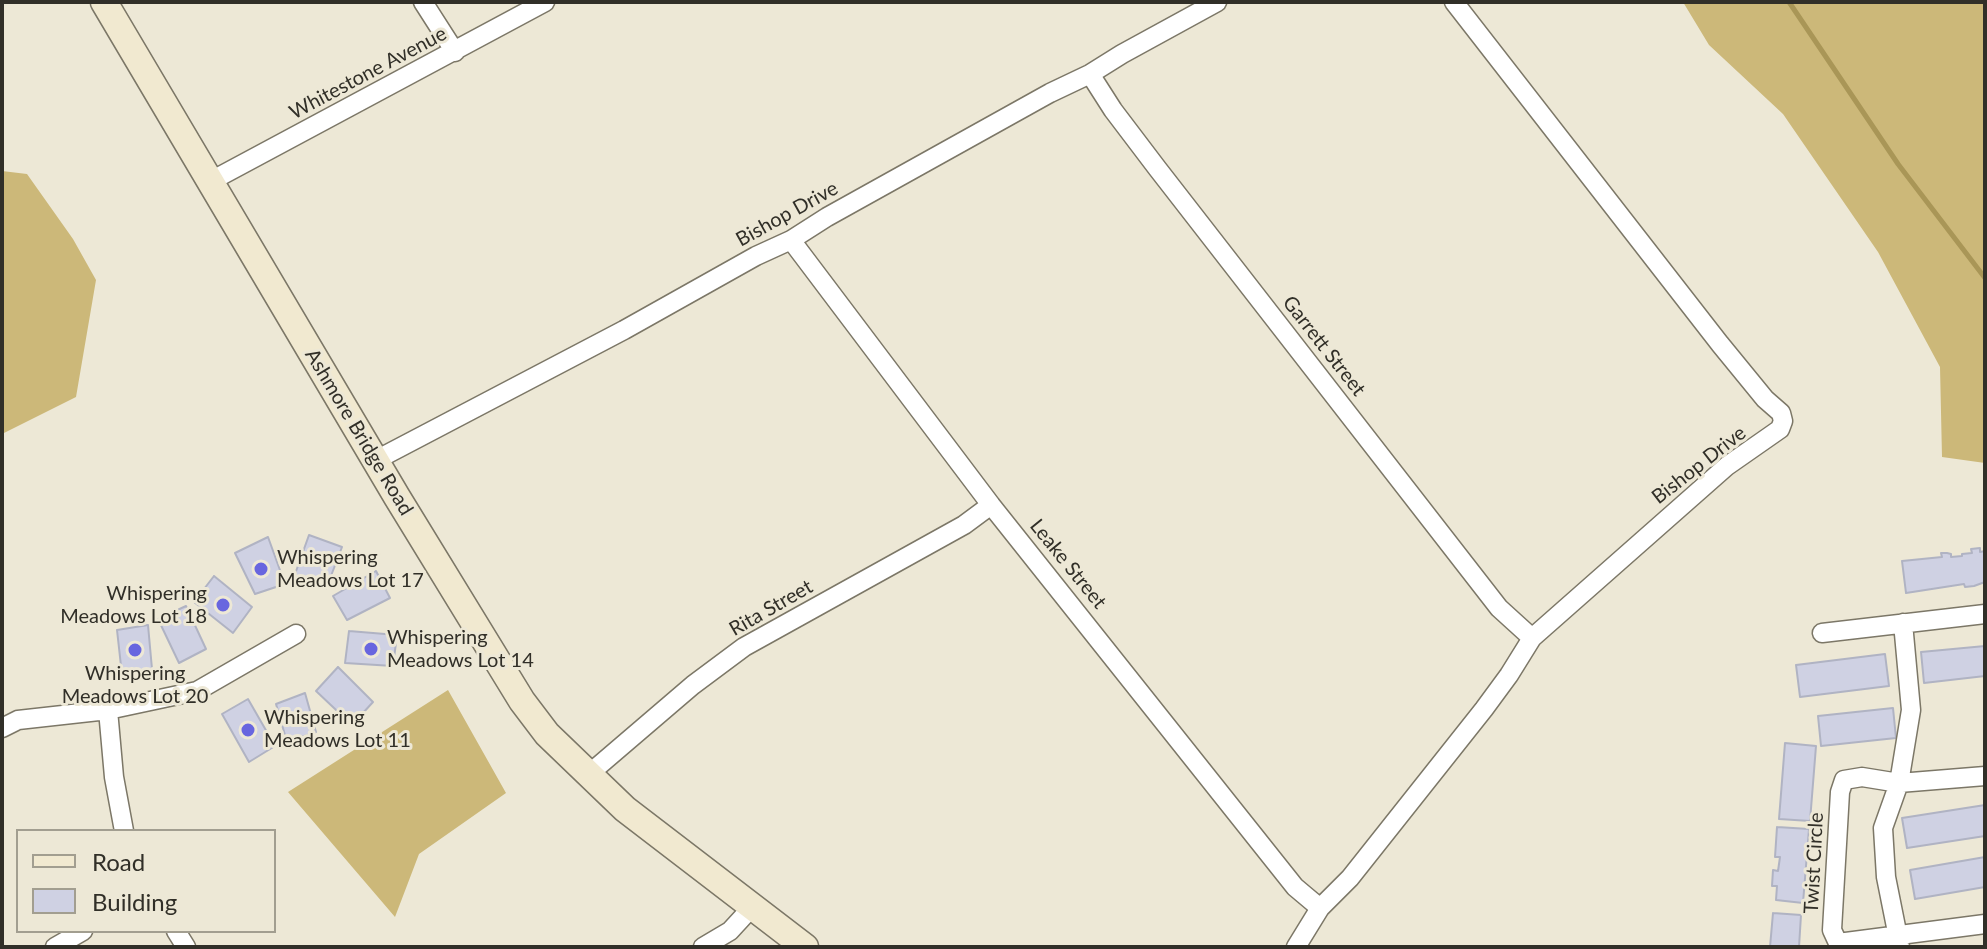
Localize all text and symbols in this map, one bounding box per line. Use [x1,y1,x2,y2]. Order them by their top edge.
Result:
street label: Whitestone Avenue [285,21,451,125]
street label: Bishop Drive [732,176,842,252]
street label: Garrett Street [1277,291,1371,401]
street label: Ashmore Bridge Road [300,344,418,520]
street label: Bishop Drive [1647,421,1751,509]
street label: Leake Street [1025,514,1111,614]
place label: Whispering Meadows Lot 17 [277,546,424,593]
marker: Whispering Meadows Lot 17 [252,560,270,578]
street label: Rita Street [725,575,817,641]
place label: Whispering Meadows Lot 18 [60,582,207,629]
marker: Whispering Meadows Lot 18 [214,596,232,614]
place label: Whispering Meadows Lot 14 [387,626,534,673]
marker: Whispering Meadows Lot 14 [362,640,380,658]
marker: Whispering Meadows Lot 20 [126,641,144,659]
place label: Whispering Meadows Lot 20 [62,662,208,709]
place label: Whispering Meadows Lot 11 [264,706,411,753]
marker: Whispering Meadows Lot 11 [239,721,257,739]
street label: Twist Circle [1799,812,1829,914]
legend [16,829,276,933]
text: Road [92,847,145,876]
text: Building [92,887,177,916]

